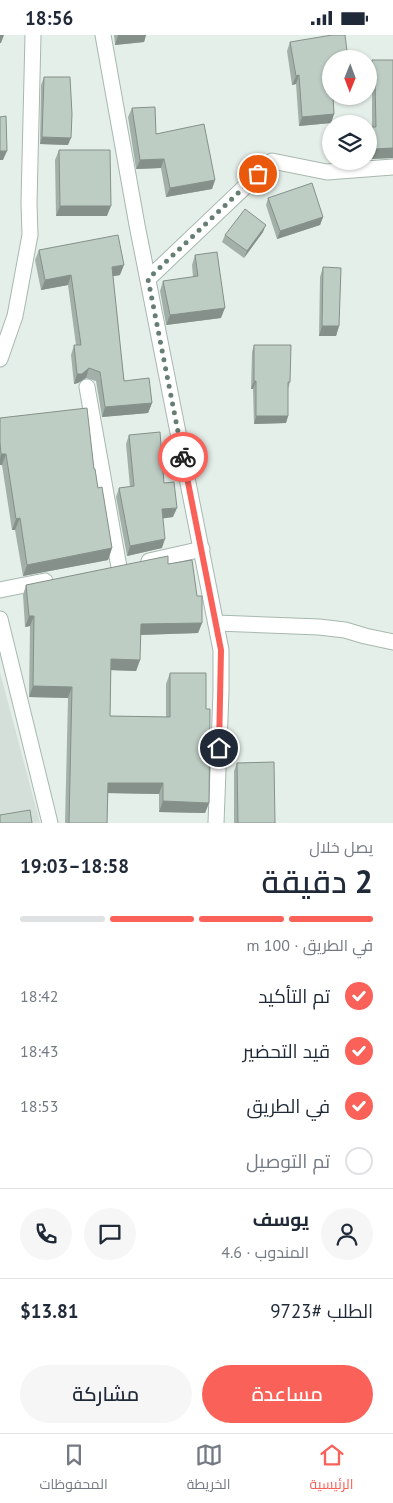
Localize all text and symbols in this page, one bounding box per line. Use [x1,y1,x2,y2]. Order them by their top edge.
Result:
text: 18:56 [25,6,73,30]
north arrow [322,50,378,105]
map controls [322,50,377,170]
button: layers [322,115,377,170]
pin [237,153,279,195]
icon: bag [244,160,272,188]
courier [158,432,208,482]
icon: bike [169,443,197,471]
pin [198,727,240,769]
icon: home [205,734,233,762]
text: يصل خلال [309,837,373,857]
text: 18:58–19:03 [20,854,129,878]
text: 2 دقيقة [262,860,373,902]
text: في الطريق · 100 m [246,935,373,955]
icon: check [345,982,373,1010]
text: تم التأكيد [258,984,330,1008]
text: 18:42 [20,986,58,1006]
icon: check [345,1037,373,1065]
text: قيد التحضير [243,1039,330,1063]
text: 18:43 [20,1041,58,1061]
icon: check [345,1092,373,1120]
text: في الطريق [247,1094,330,1118]
text: 18:53 [20,1096,58,1116]
text: تم التوصيل [246,1149,330,1173]
text: يوسف [253,1207,309,1231]
button: phone [20,1208,72,1260]
button: chat [84,1208,136,1260]
button: person [321,1208,373,1260]
text: المندوب · 4.6 [221,1242,309,1262]
text: $13.81 [20,1299,79,1323]
text: الطلب #9723 [270,1299,373,1323]
button: مشاركة [20,1365,192,1423]
button: مساعدة [202,1365,373,1423]
tab: المحفوظات [40,1441,108,1497]
tab: الخريطة [187,1441,230,1497]
tab: الرئيسية [310,1441,353,1497]

